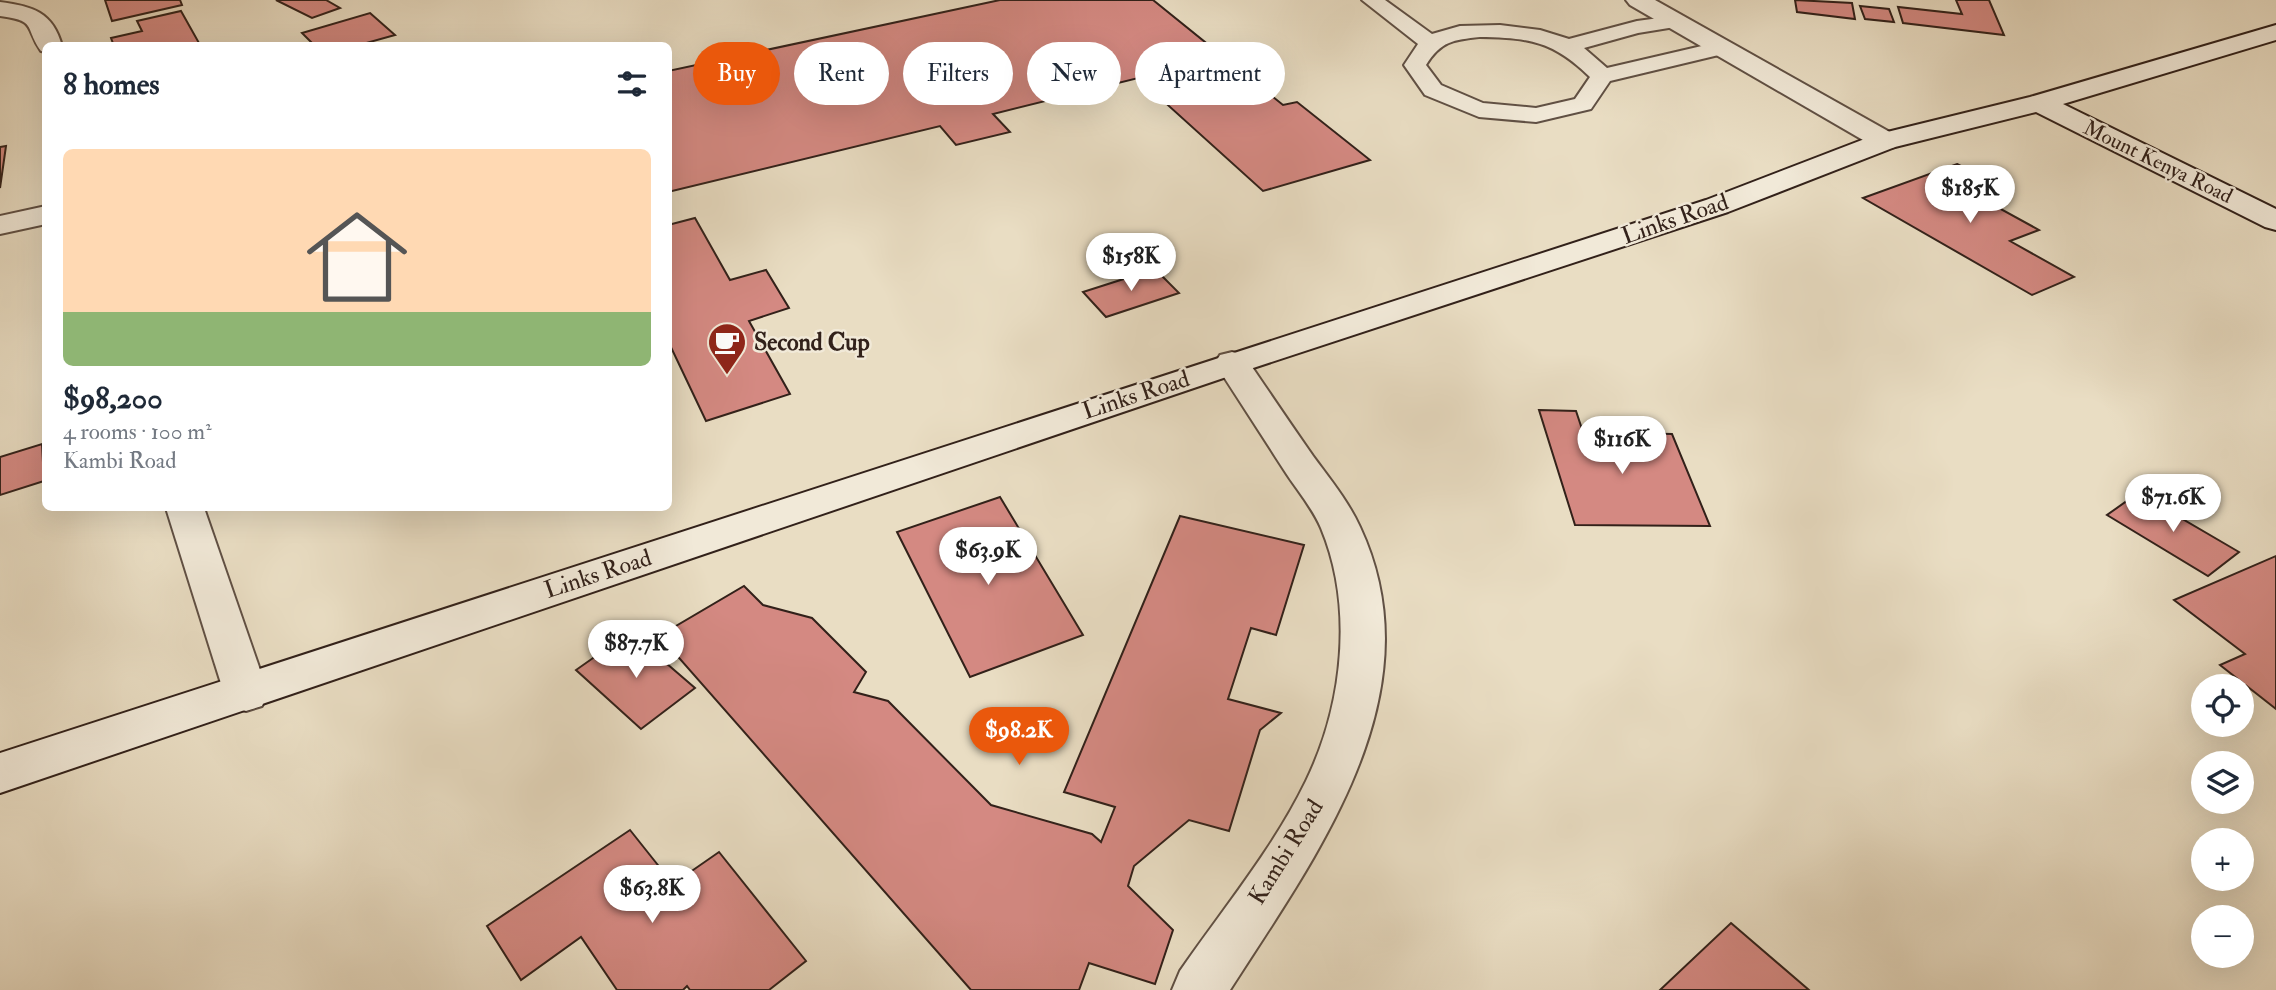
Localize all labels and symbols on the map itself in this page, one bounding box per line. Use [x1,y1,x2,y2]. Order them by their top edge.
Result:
street label: Mount Kenya Road [2079,114,2238,210]
pin: $185K [1921,166,2019,225]
street label: Links Road [1618,186,1733,252]
pin: $158K [1082,233,1180,293]
cafe icon: Second Cup [706,321,748,376]
place label: Second Cup [754,327,870,358]
street label: Links Road [1078,363,1194,427]
pin: $116K [1573,416,1671,476]
pin: $71.6K [2116,475,2230,534]
pin: $63.9K [931,528,1045,587]
street label: Links Road [540,542,656,606]
pin: $87.7K [579,620,693,680]
pin: $98.2K [962,708,1076,767]
street label: Kambi Road [1241,793,1331,910]
pin: $63.8K [595,866,709,925]

